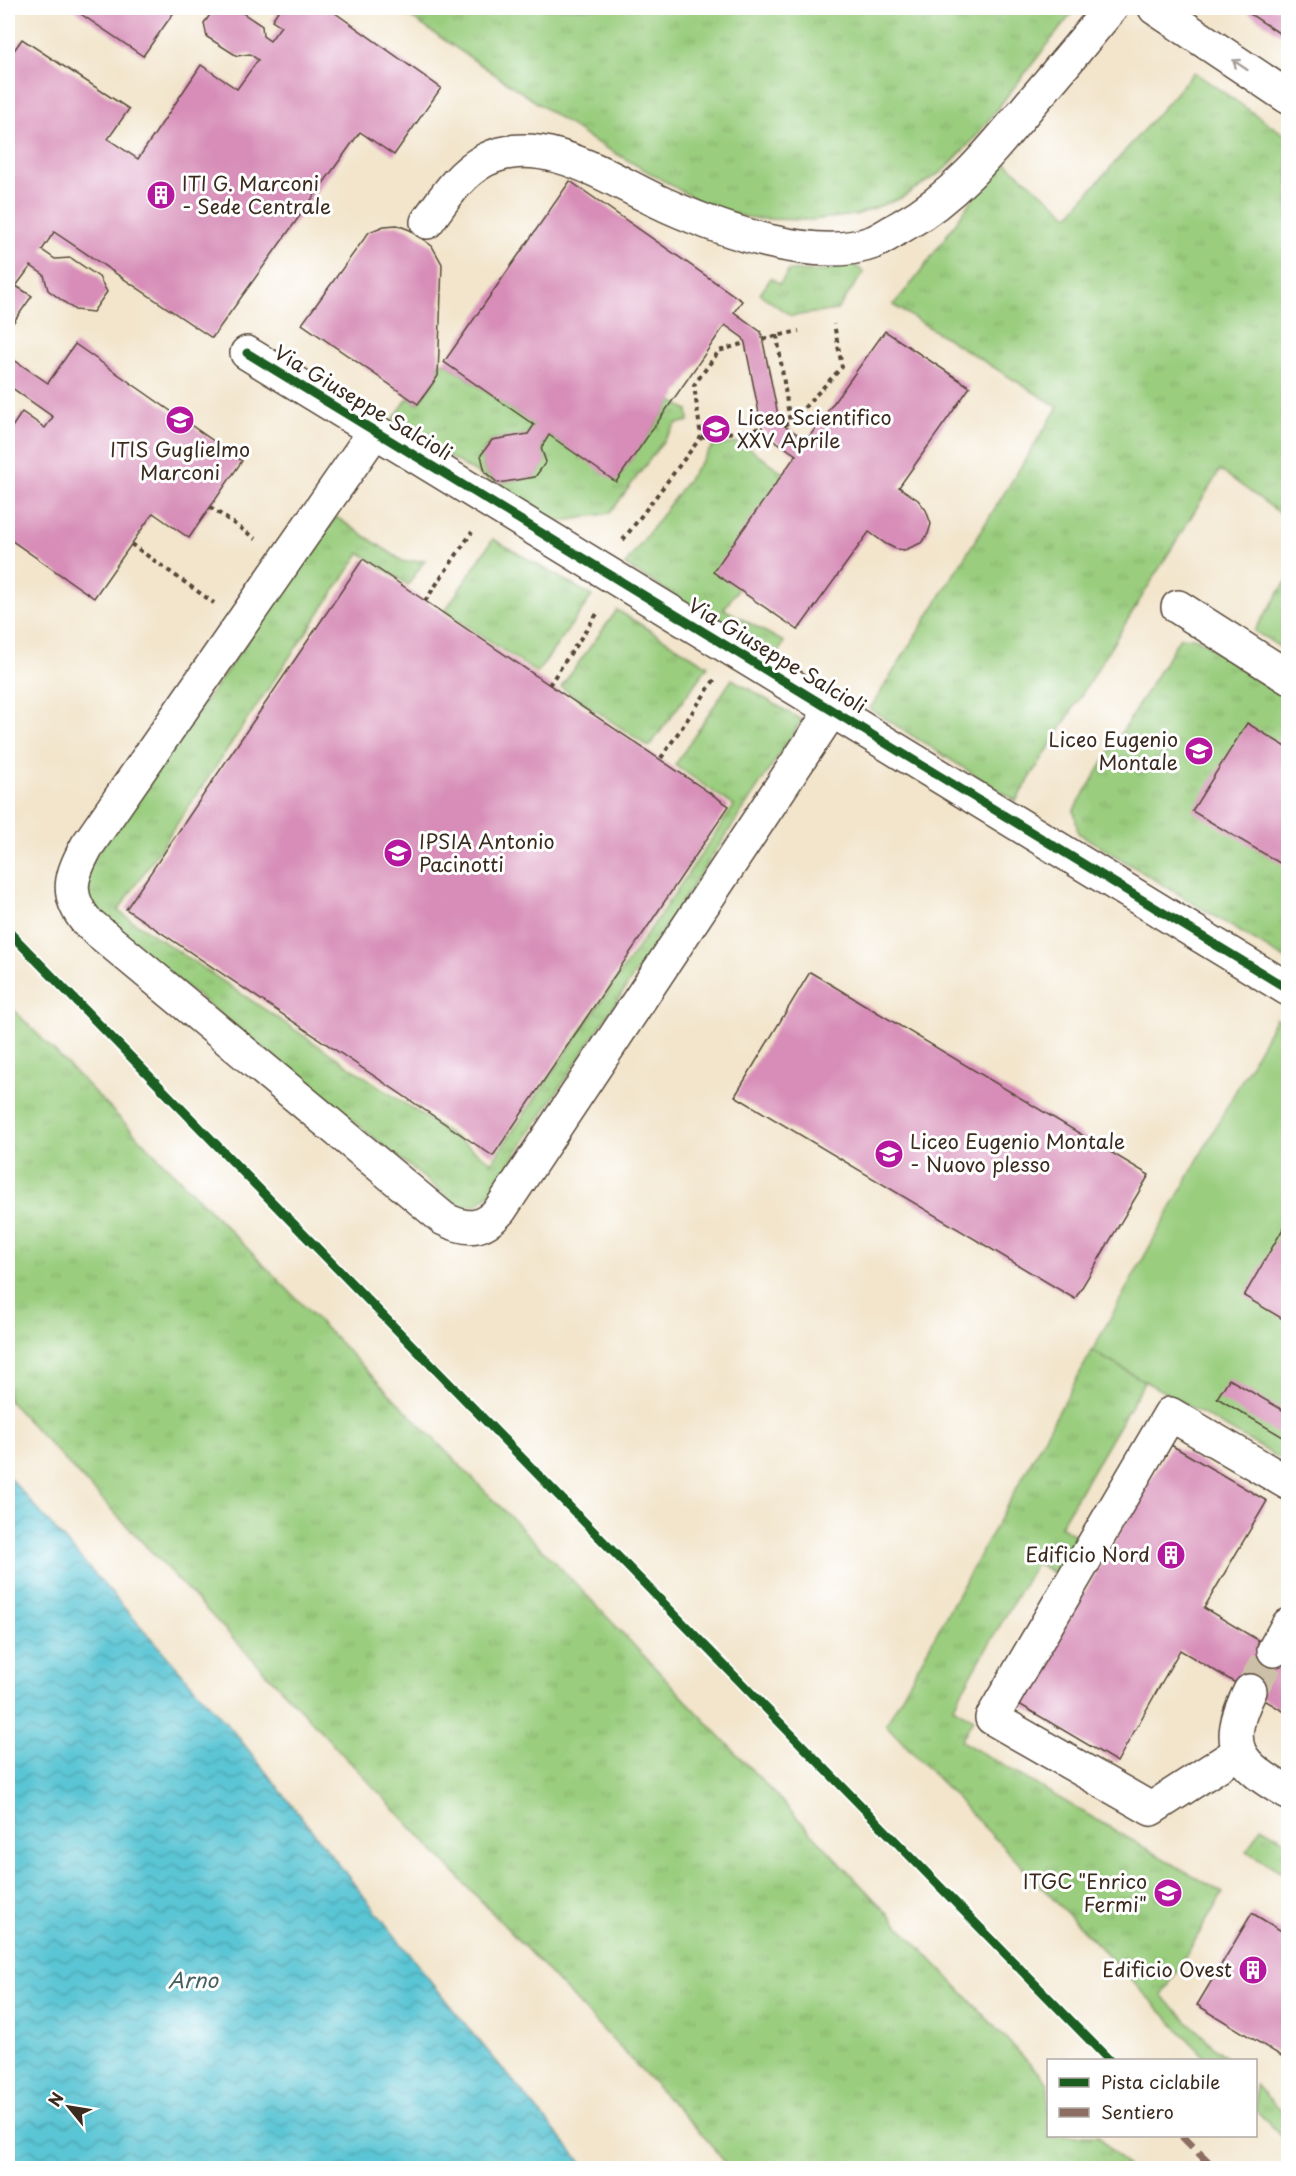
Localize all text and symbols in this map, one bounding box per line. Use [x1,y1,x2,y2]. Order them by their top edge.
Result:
one-way arrow [1232,59,1249,71]
place label: ITI G. Marconi - Sede Centrale [182,168,331,221]
building icon: ITI G. Marconi - Sede Centrale [145,179,177,211]
street label: Via Giuseppe Salcioli [269,337,458,467]
place label: Liceo Scientifico XXV Aprile [737,402,892,455]
school or university icon: ITIS Guglielmo Marconi [164,404,196,436]
school or university icon: Liceo Scientifico XXV Aprile [700,413,732,445]
place label: ITIS Guglielmo Marconi [110,434,250,487]
street label: Via Giuseppe Salcioli [683,590,872,720]
place label: Liceo Eugenio Montale [1049,724,1178,777]
school or university icon: Liceo Eugenio Montale [1183,735,1215,767]
place label: IPSIA Antonio Pacinotti [419,826,555,879]
school or university icon: IPSIA Antonio Pacinotti [382,837,414,869]
place label: Liceo Eugenio Montale - Nuovo plesso [910,1126,1125,1179]
school or university icon: Liceo Eugenio Montale - Nuovo plesso [873,1138,905,1170]
place label: Edificio Nord [1026,1539,1150,1569]
building icon: Edificio Nord [1155,1539,1187,1571]
place label: ITGC "Enrico Fermi" [1023,1866,1147,1919]
school or university icon: ITGC "Enrico Fermi" [1152,1877,1184,1909]
place label: Edificio Ovest [1102,1954,1232,1984]
building icon: Edificio Ovest [1237,1954,1269,1986]
water label: Arno [168,1963,219,1995]
legend [1047,2059,1257,2137]
text: Pista ciclabile [1101,2068,1220,2095]
north arrow [39,2077,99,2137]
text: N [42,2088,69,2110]
text: Sentiero [1101,2098,1174,2125]

